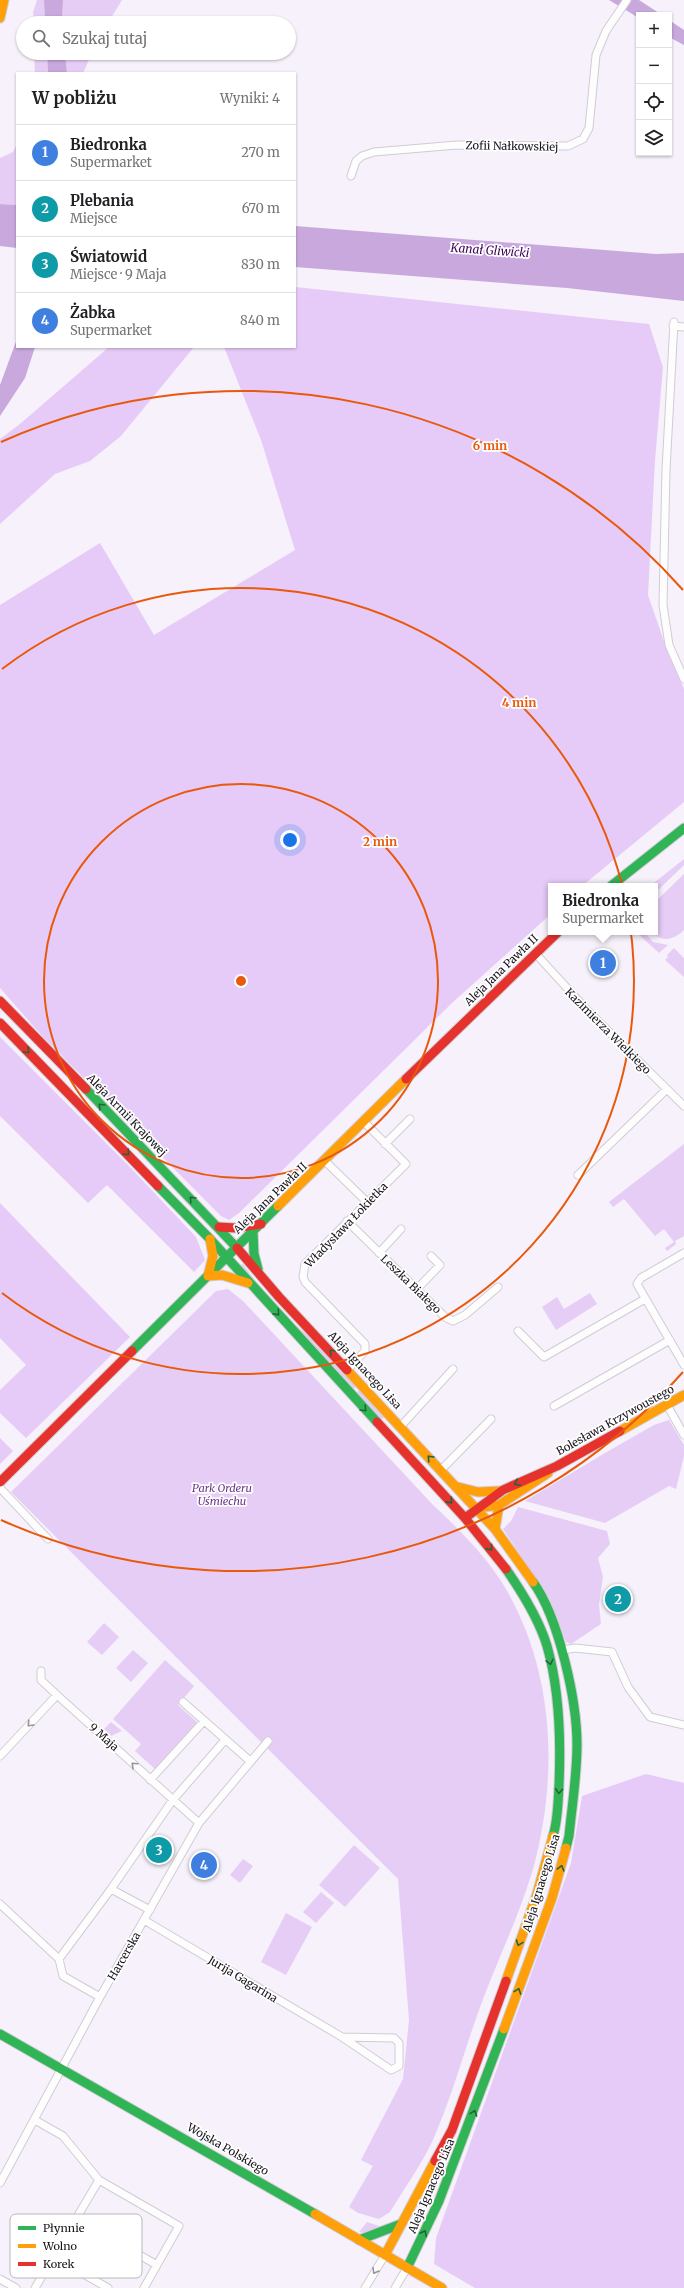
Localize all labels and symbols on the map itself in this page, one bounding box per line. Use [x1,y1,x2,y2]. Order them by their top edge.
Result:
street label: Zofii Nałkowskiej [465,138,559,154]
water label: Kanał Gliwicki [449,240,530,260]
text: 6 min [473,438,507,453]
text: 4 min [502,695,536,710]
your location [280,830,300,850]
text: 2 min [363,834,397,849]
street label: Aleja Jana Pawła II [461,931,541,1009]
pin: 1 [590,948,616,978]
centre of rings [234,974,248,988]
street label: Kazimierza Wielkiego [562,985,654,1077]
one-way arrow [22,1046,30,1054]
street label: Aleja Armii Krajowej [83,1070,170,1159]
one-way arrow [98,1103,106,1111]
one-way arrow [123,1148,130,1156]
street label: Aleja Jana Pawła II [230,1159,310,1237]
street label: Władysława Łokietka [301,1179,390,1271]
one-way arrow [189,1196,197,1204]
street label: Leszka Białego [378,1252,445,1317]
one-way arrow [272,1308,279,1315]
street label: Aleja Ignacego Lisa [325,1327,405,1412]
one-way arrow [330,1349,337,1357]
street label: Bolesława Krzywoustego [554,1381,677,1458]
one-way arrow [360,1404,367,1411]
one-way arrow [427,1455,435,1463]
one-way arrow [514,1478,521,1486]
park label: Park Orderu Uśmiechu [192,1481,252,1508]
one-way arrow [445,1496,453,1504]
one-way arrow [486,1543,493,1551]
pin: 2 [605,1584,631,1614]
one-way arrow [546,1659,554,1665]
one-way arrow [28,1719,35,1726]
street label: 9 Maja [86,1720,122,1754]
one-way arrow [131,1762,138,1769]
one-way arrow [554,1788,563,1794]
street label: Aleja Ignacego Lisa [519,1832,563,1934]
pin: 3 [146,1835,172,1865]
pin: 4 [191,1850,217,1880]
one-way arrow [556,1865,564,1871]
street label: Harcerska [105,1929,143,1983]
one-way arrow [515,1940,523,1947]
street label: Jurija Gagarina [205,1952,280,2005]
one-way arrow [513,1987,522,1994]
one-way arrow [469,2109,477,2116]
street label: Wojska Polskiego [184,2119,272,2178]
street label: Aleja Ignacego Lisa [404,2137,457,2236]
legend [10,2214,142,2278]
text: Płynnie [43,2221,85,2235]
one-way arrow [419,2229,427,2237]
text: Wolno [42,2239,78,2253]
text: Korek [43,2257,74,2271]
one-way arrow [373,2267,380,2274]

